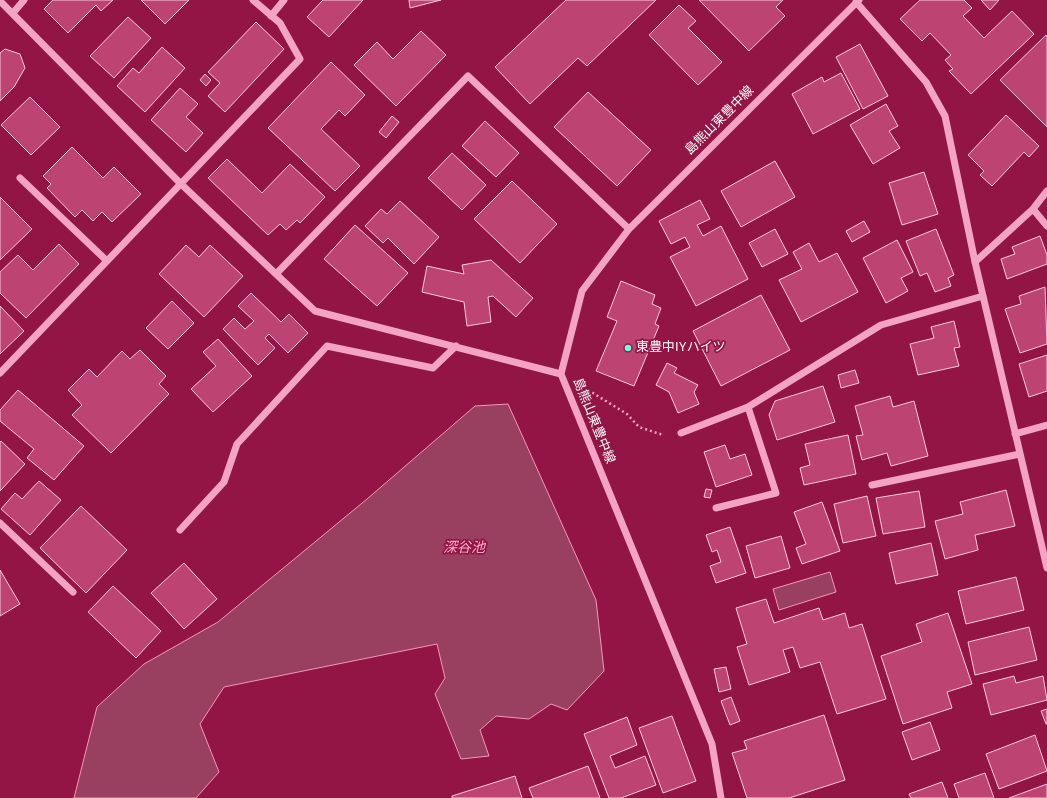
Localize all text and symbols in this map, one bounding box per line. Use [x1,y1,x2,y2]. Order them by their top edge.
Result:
street label: 島熊山東豊中線 [681,82,758,159]
place label: 東豊中IYハイツ [636,340,726,356]
marker: 東豊中IYハイツ [623,343,633,353]
street label: 島熊山東豊中線 [569,375,618,466]
water label: 深谷池 [443,540,487,557]

